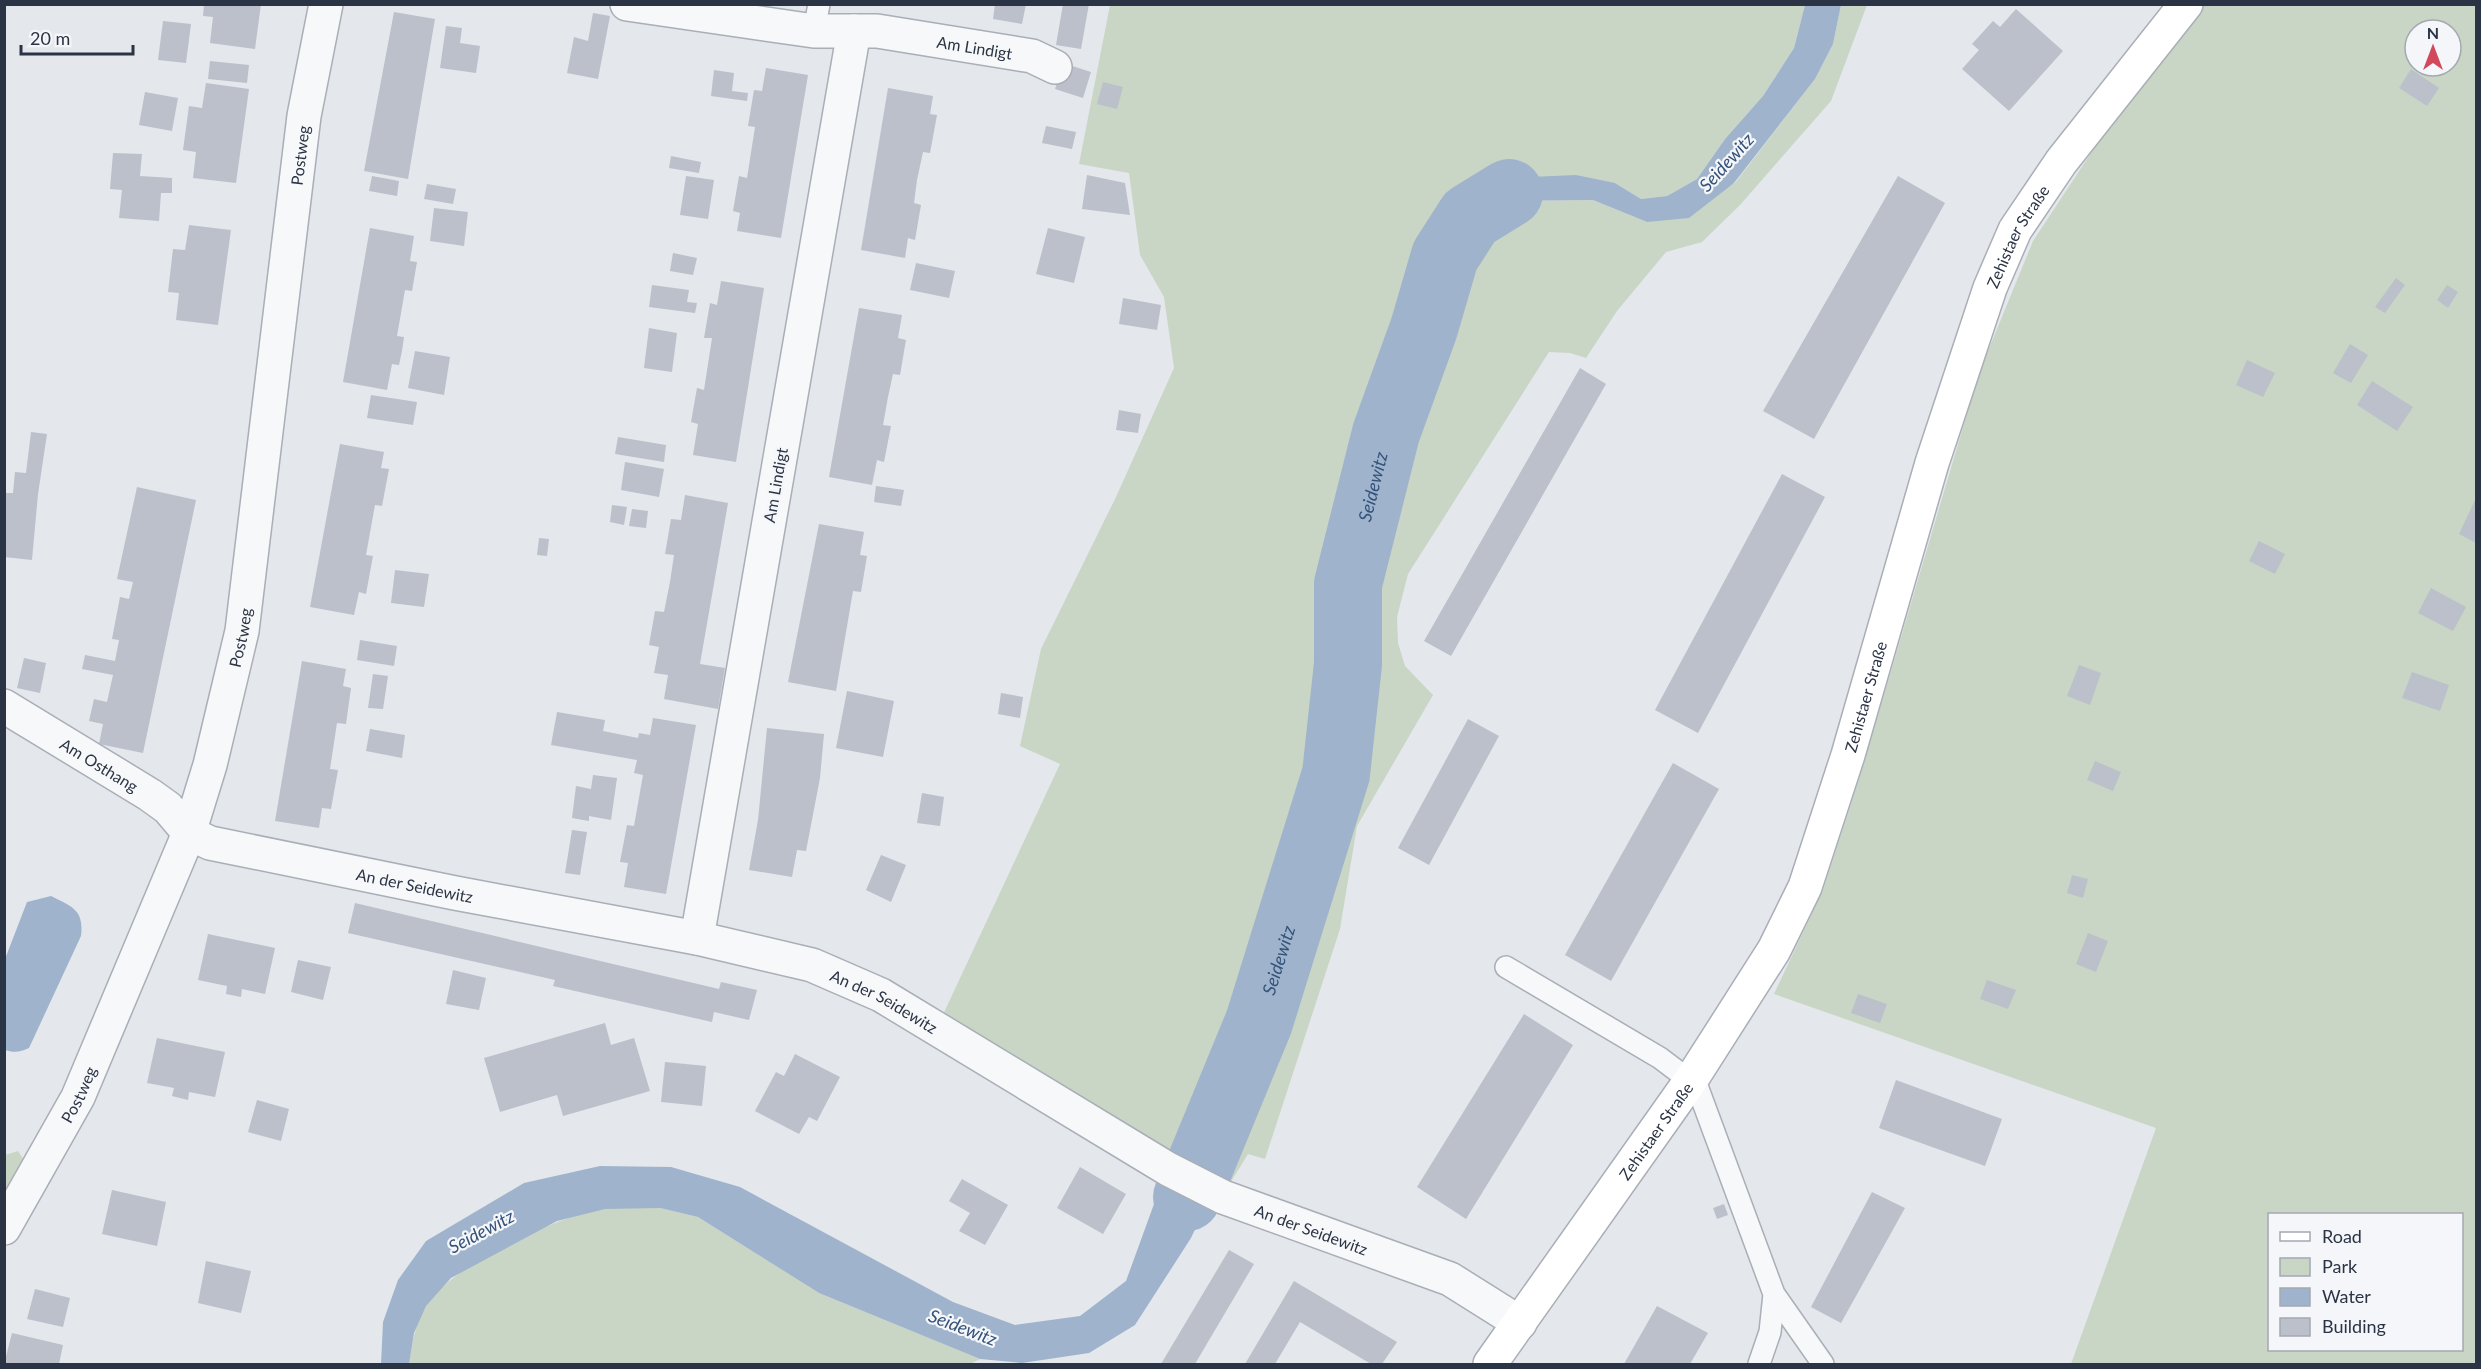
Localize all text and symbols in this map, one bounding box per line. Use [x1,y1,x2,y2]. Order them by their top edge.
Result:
scale bar [21,18,134,56]
north arrow [2403,18,2463,78]
text: N [2427,23,2439,42]
text: 20 m [30,27,70,49]
street label: Am Lindigt [936,31,1014,62]
street label: Postweg [286,124,312,186]
water label: Seidewitz [1694,128,1758,196]
street label: Zehistaer Straße [1982,181,2052,291]
street label: Am Lindigt [759,446,791,524]
water label: Seidewitz [1353,449,1392,524]
street label: Postweg [224,607,254,669]
street label: Zehistaer Straße [1840,639,1890,754]
street label: Am Osthang [57,733,142,795]
street label: An der Seidewitz [355,864,475,906]
water label: Seidewitz [1257,923,1299,997]
street label: An der Seidewitz [828,965,941,1037]
street label: Postweg [56,1063,99,1126]
street label: Zehistaer Straße [1614,1078,1696,1183]
street label: An der Seidewitz [1252,1200,1370,1258]
water label: Seidewitz [444,1204,518,1257]
legend [2268,1213,2463,1351]
text: Road [2322,1225,2362,1247]
text: Park [2322,1255,2358,1277]
text: Water [2322,1285,2371,1307]
water label: Seidewitz [926,1304,1000,1350]
text: Building [2322,1315,2386,1337]

